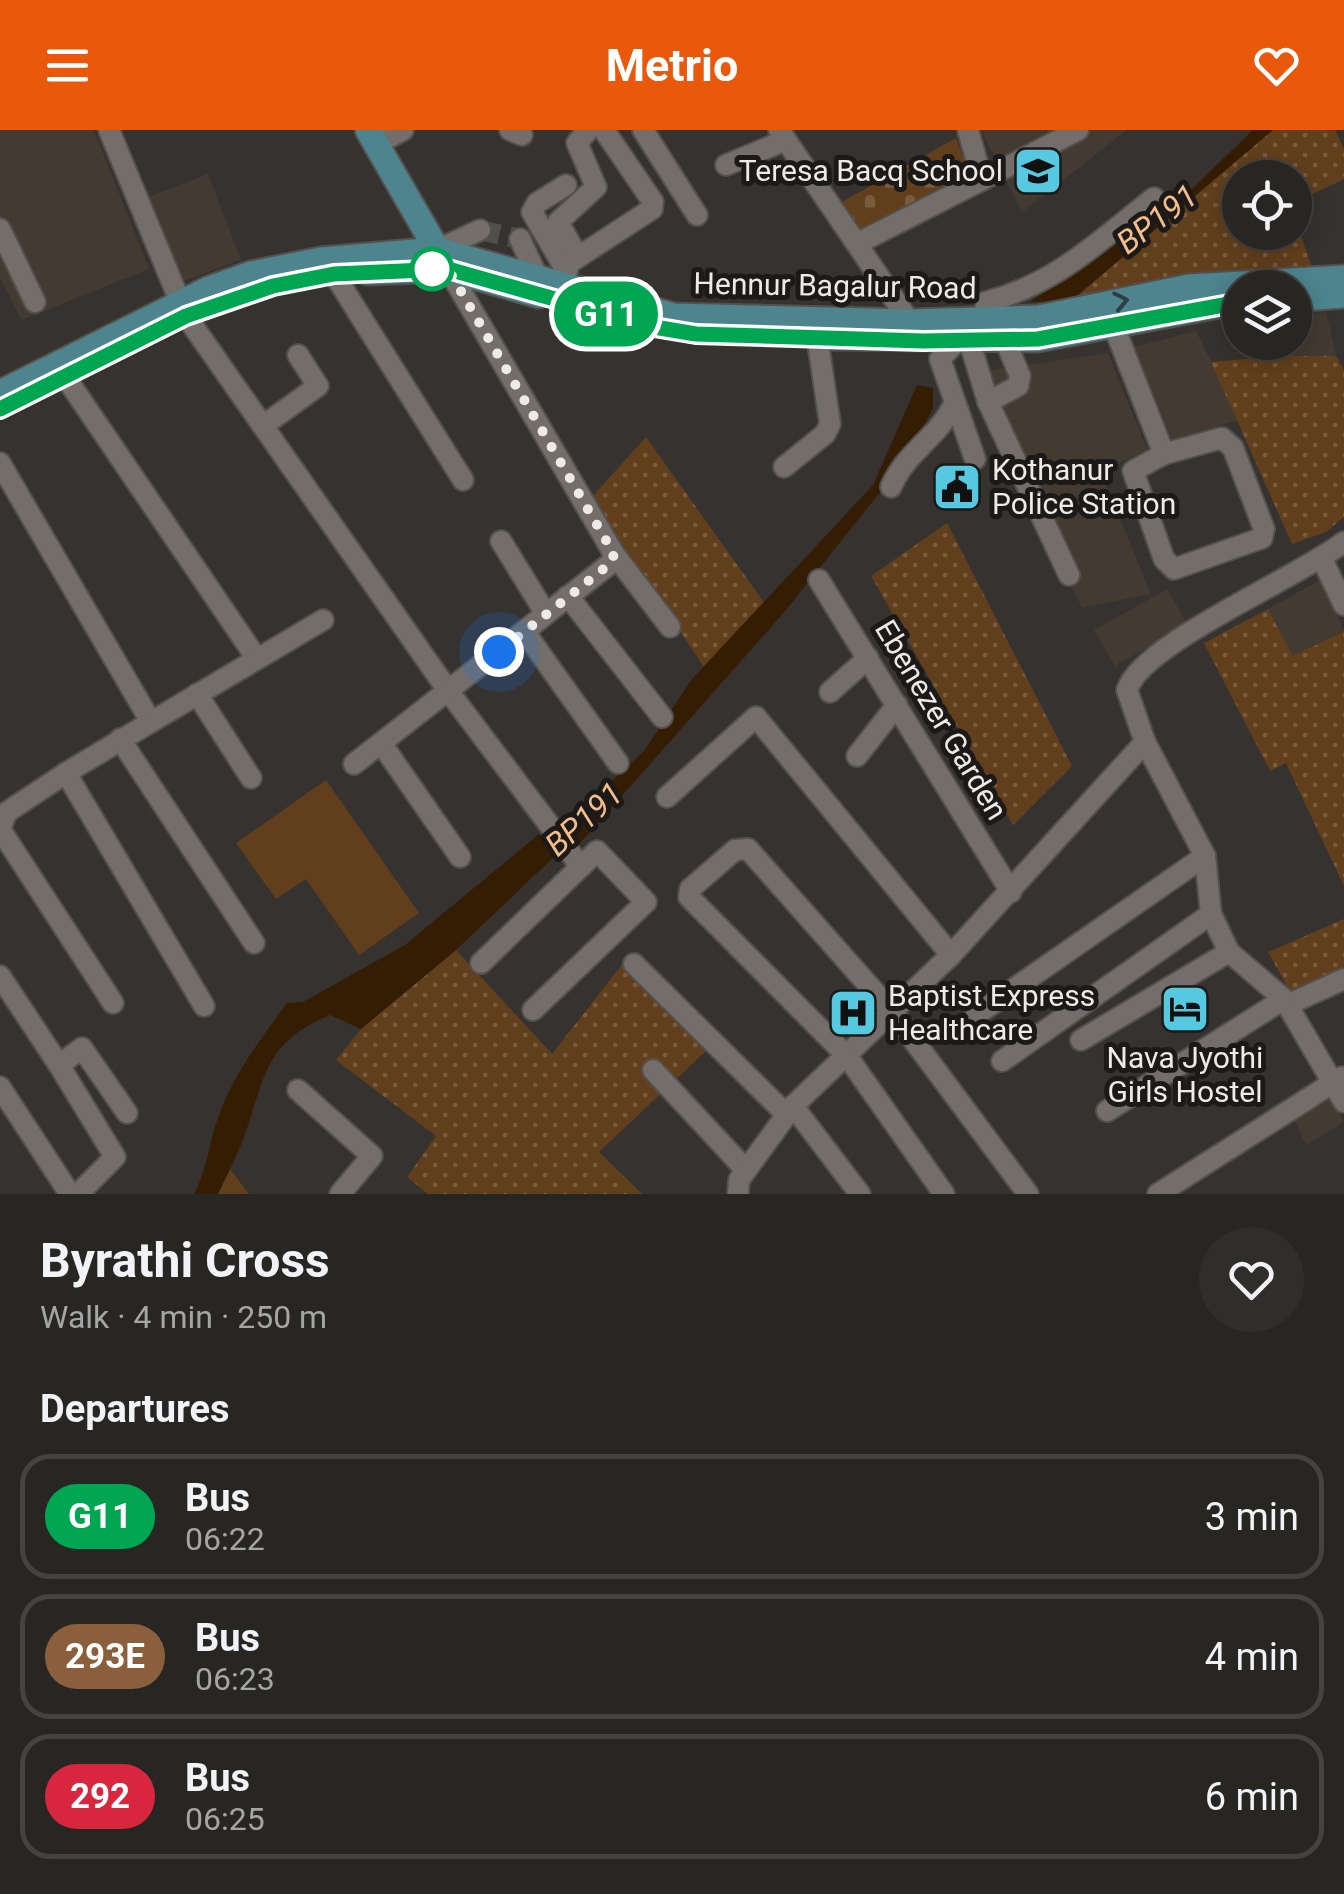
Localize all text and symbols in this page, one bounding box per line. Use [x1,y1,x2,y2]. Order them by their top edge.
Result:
icon: menu [40,38,95,93]
icon: heart [1249,38,1304,93]
text: Metrio [606,39,738,92]
school or university icon: Teresa Bacq School [1012,145,1064,197]
place label: Teresa Bacq School [739,153,1003,188]
map controls [1222,160,1312,360]
button: locate [1222,160,1312,250]
water label: BP191 [1109,176,1205,262]
unlabelled marker [411,248,453,290]
street label: Hennur Bagalur Road [693,266,977,305]
button: layers [1222,270,1312,360]
line badge: G11 [548,282,664,346]
one-way arrow [1112,292,1129,313]
text: G11 [574,294,638,335]
place label: Kothanur Police Station [992,452,1176,521]
public building icon: Kothanur Police Station [931,461,983,513]
street label: Ebenezer Garden [868,614,1015,826]
your location [474,627,524,677]
water label: BP191 [537,774,631,864]
place label: Baptist Express Healthcare [888,978,1095,1047]
hotel icon: Nava Jyothi Girls Hostel [1159,983,1211,1035]
hospital icon: Baptist Express Healthcare [827,987,879,1039]
place label: Nava Jyothi Girls Hostel [1107,1040,1263,1109]
button: heart [1199,1227,1304,1332]
text: Byrathi Cross [40,1232,330,1289]
text: Walk · 4 min · 250 m [40,1298,327,1336]
text: Departures [40,1387,230,1431]
text: Bus [185,1476,250,1520]
text: 3 min [1205,1495,1299,1539]
text: G11 [68,1496,132,1537]
text: 06:22 [185,1520,265,1558]
text: Bus [195,1616,260,1660]
text: 4 min [1205,1635,1299,1679]
text: 293E [65,1636,145,1677]
text: 06:23 [195,1660,275,1698]
text: Bus [185,1756,250,1800]
text: 6 min [1205,1775,1299,1819]
text: 292 [70,1776,130,1817]
text: 06:25 [185,1800,265,1838]

